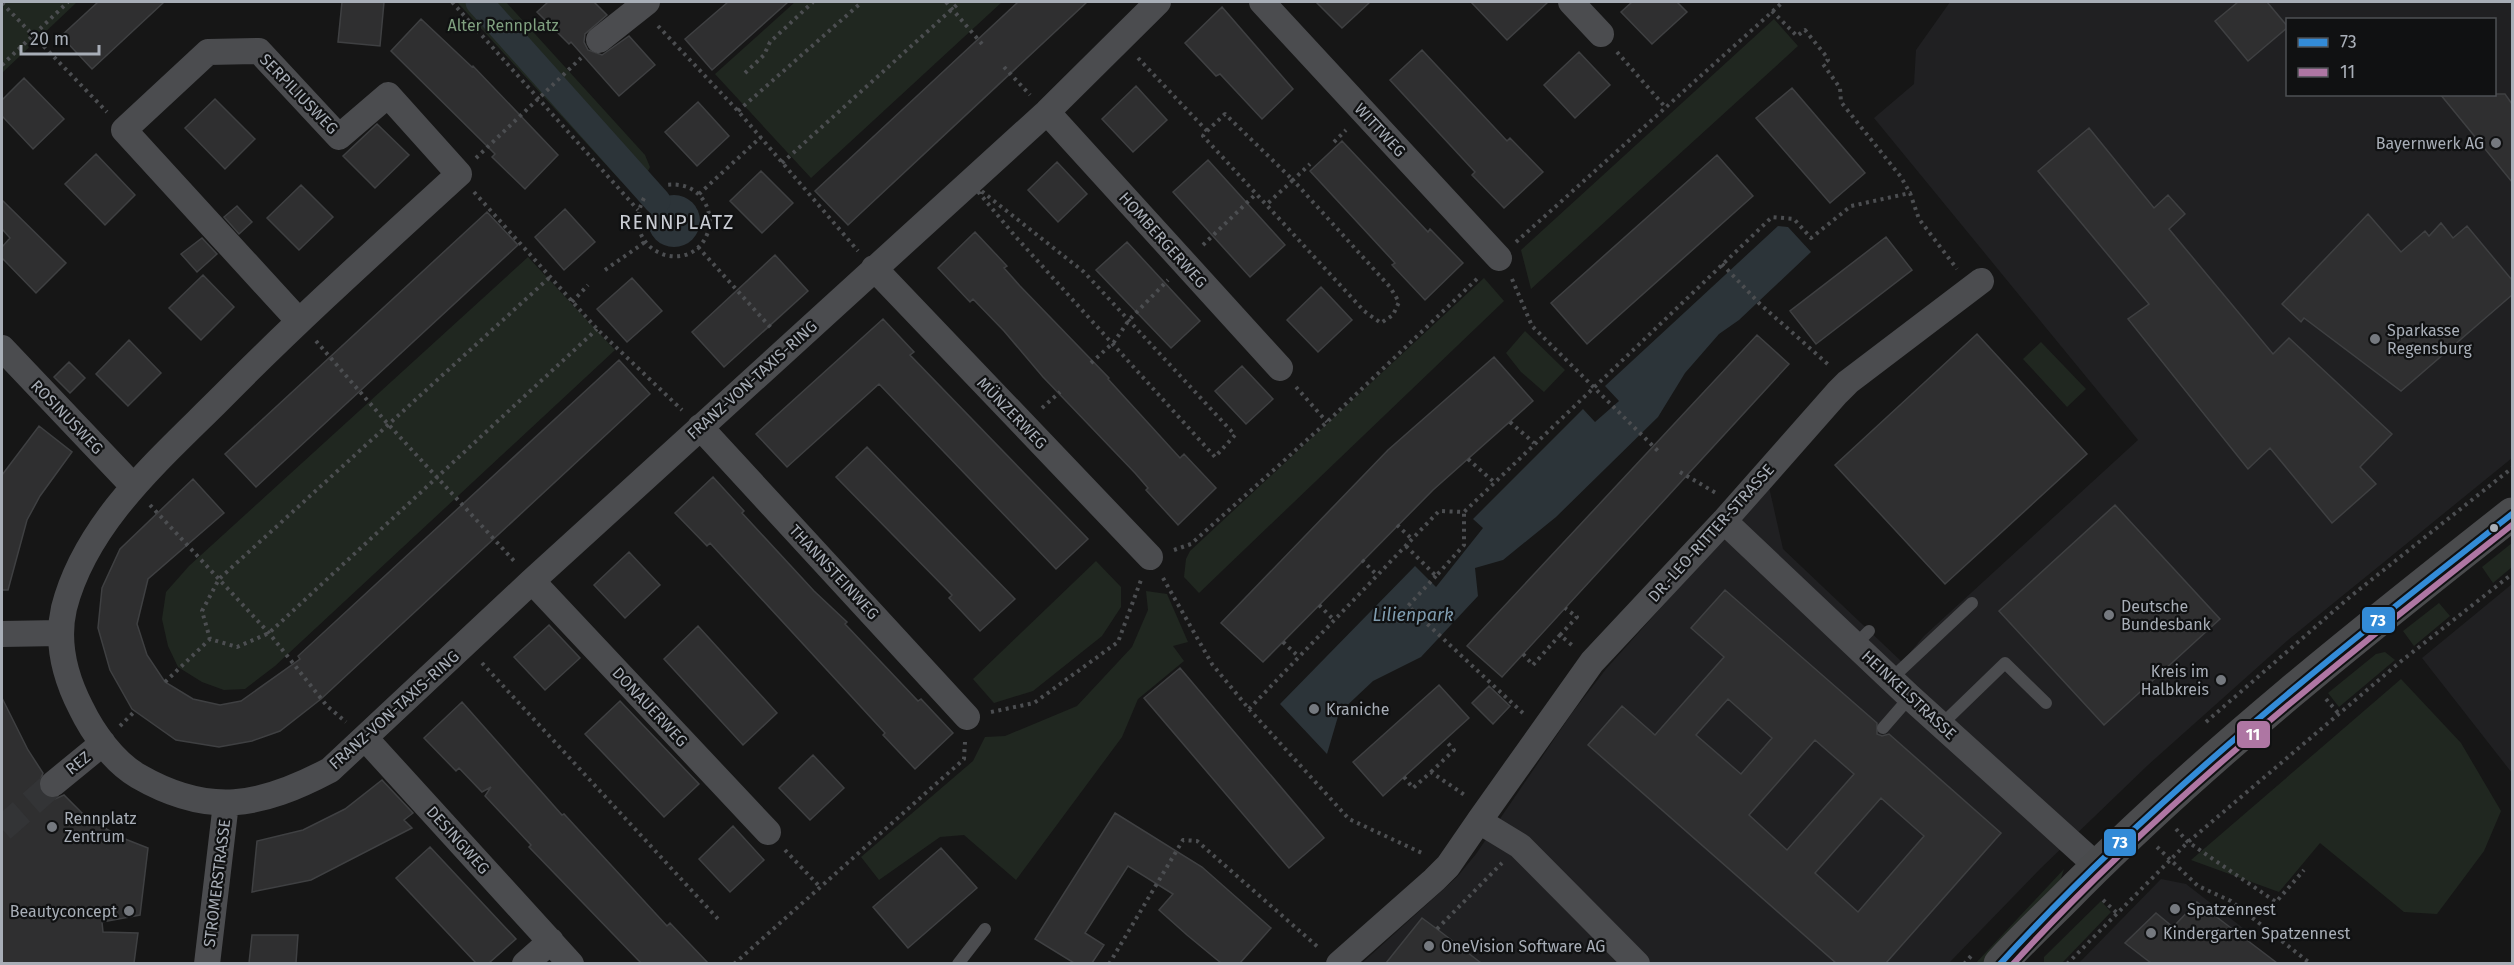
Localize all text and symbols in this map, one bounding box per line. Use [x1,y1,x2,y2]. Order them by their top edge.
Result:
park label: Alter Rennplatz [447,16,559,35]
scale bar [21,18,99,56]
legend [2286,18,2496,96]
text: 20 m [30,28,69,50]
text: 73 [2340,31,2357,53]
street label: SERPILIUSWEG [256,50,342,138]
text: 11 [2340,61,2355,83]
street label: WITTWEG [1350,99,1410,161]
place label: Bayernwerk AG [2376,134,2484,153]
marker: Bayernwerk AG [2489,136,2503,150]
street label: HOMBERGERWEG [1115,188,1211,292]
district label: RENNPLATZ [619,210,735,234]
street label: FRANZ-VON-TAXIS-RING [683,317,821,443]
place label: Sparkasse Regensburg [2387,321,2473,358]
marker: Sparkasse Regensburg [2368,332,2382,346]
street label: MÜNZERWEG [973,373,1051,453]
street label: ROSINUSWEG [27,376,107,458]
street label: DR.-LEO-RITTER-STRASSE [1644,460,1778,606]
street label: THANNSTEINWEG [785,521,883,623]
unlabelled marker [2488,522,2500,534]
place label: Deutsche Bundesbank [2121,597,2212,634]
water label: Lilienpark [1372,604,1454,626]
line badge: 73 [2361,606,2396,634]
marker: Deutsche Bundesbank [2102,608,2116,622]
text: 73 [2370,611,2386,630]
street label: HEINKELSTRASSE [1858,646,1960,744]
street label: FRANZ-VON-TAXIS-RING [325,647,463,773]
place label: Kreis im Halbkreis [2141,662,2209,699]
street label: DONAUERWEG [608,663,692,751]
marker: Kreis im Halbkreis [2214,673,2228,687]
place label: Kraniche [1326,700,1389,719]
marker: Kraniche [1307,702,1321,716]
line badge: 11 [2236,720,2271,749]
text: 11 [2246,725,2260,744]
street label: REZ [62,747,94,779]
street label: DESINGWEG [423,802,493,878]
place label: Rennplatz Zentrum [64,809,137,846]
street label: STROMERSTRASSE [200,818,234,948]
marker: Rennplatz Zentrum [45,820,59,834]
line badge: 73 [2103,828,2137,857]
text: 73 [2112,833,2128,852]
place label: Spatzennest [2187,900,2276,919]
place label: Beautyconcept [10,902,117,921]
marker: Spatzennest [2168,902,2182,916]
marker: Beautyconcept [122,904,136,918]
place label: Kindergarten Spatzennest [2163,924,2350,943]
marker: Kindergarten Spatzennest [2144,926,2158,940]
place label: OneVision Software AG [1441,937,1605,956]
marker: OneVision Software AG [1422,939,1436,953]

